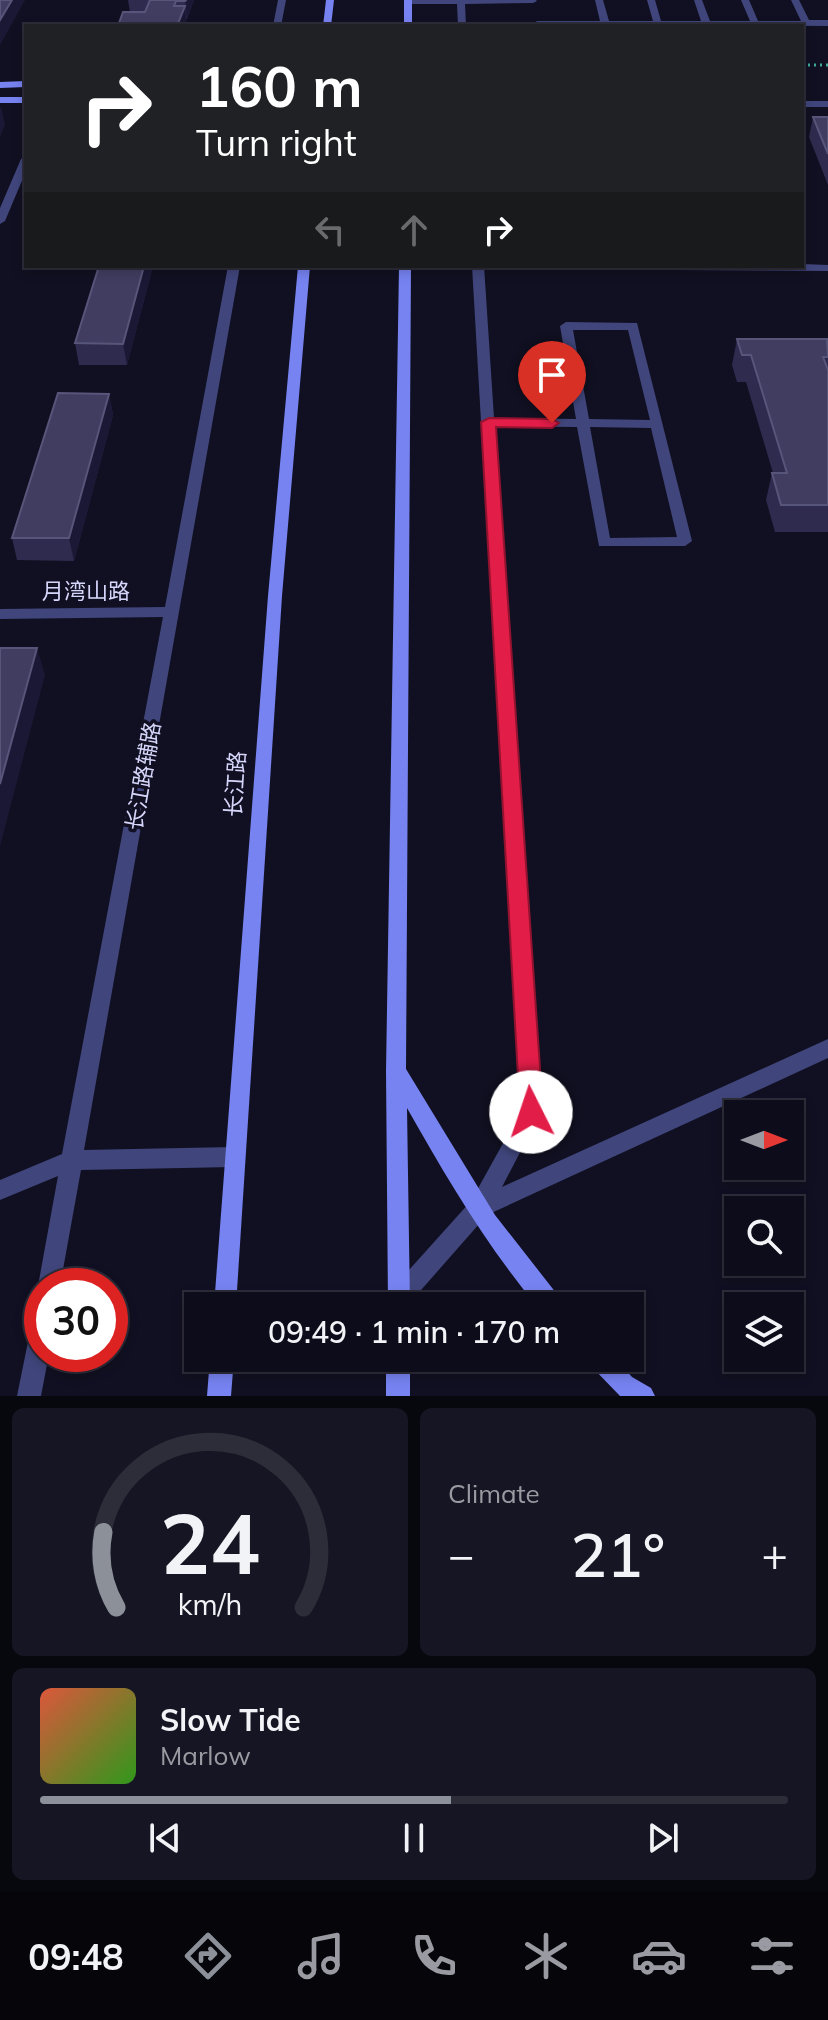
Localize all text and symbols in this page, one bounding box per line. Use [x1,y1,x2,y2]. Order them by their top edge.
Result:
text: 160 m [196,51,363,121]
icon: right [64,56,168,160]
text: Turn right [196,120,357,165]
icon: left [308,208,352,252]
icon: ahead [392,208,436,252]
icon: right [476,208,520,252]
pin [518,341,586,423]
icon: arrive [530,353,574,397]
street label: 月湾山路 [42,577,130,605]
street label: 长江路辅路 [120,719,166,833]
street label: 长江路 [219,750,251,818]
position arrow [489,1070,573,1154]
north arrow [724,1100,804,1180]
map controls [724,1100,804,1372]
button: search [724,1196,804,1276]
speed limit sign: 30 [24,1268,128,1372]
button: layers [724,1292,804,1372]
text: 09:49 · 1 min · 170 m [268,1313,560,1351]
text: Climate [448,1477,540,1510]
text: 24 [160,1490,260,1595]
text: 21° [571,1517,665,1592]
text: − [448,1527,474,1582]
text: + [762,1527,788,1582]
text: km/h [178,1586,242,1622]
text: Slow Tide [160,1701,301,1739]
text: Marlow [160,1739,251,1772]
icon: previous [143,1816,187,1860]
icon: pause [392,1816,436,1860]
icon: next [641,1816,685,1860]
icon: directions [180,1928,236,1984]
icon: music [293,1928,349,1984]
icon: phone [406,1928,462,1984]
icon: climate [518,1928,574,1984]
icon: car [631,1928,687,1984]
icon: filters [744,1928,800,1984]
text: 09:48 [28,1934,124,1979]

